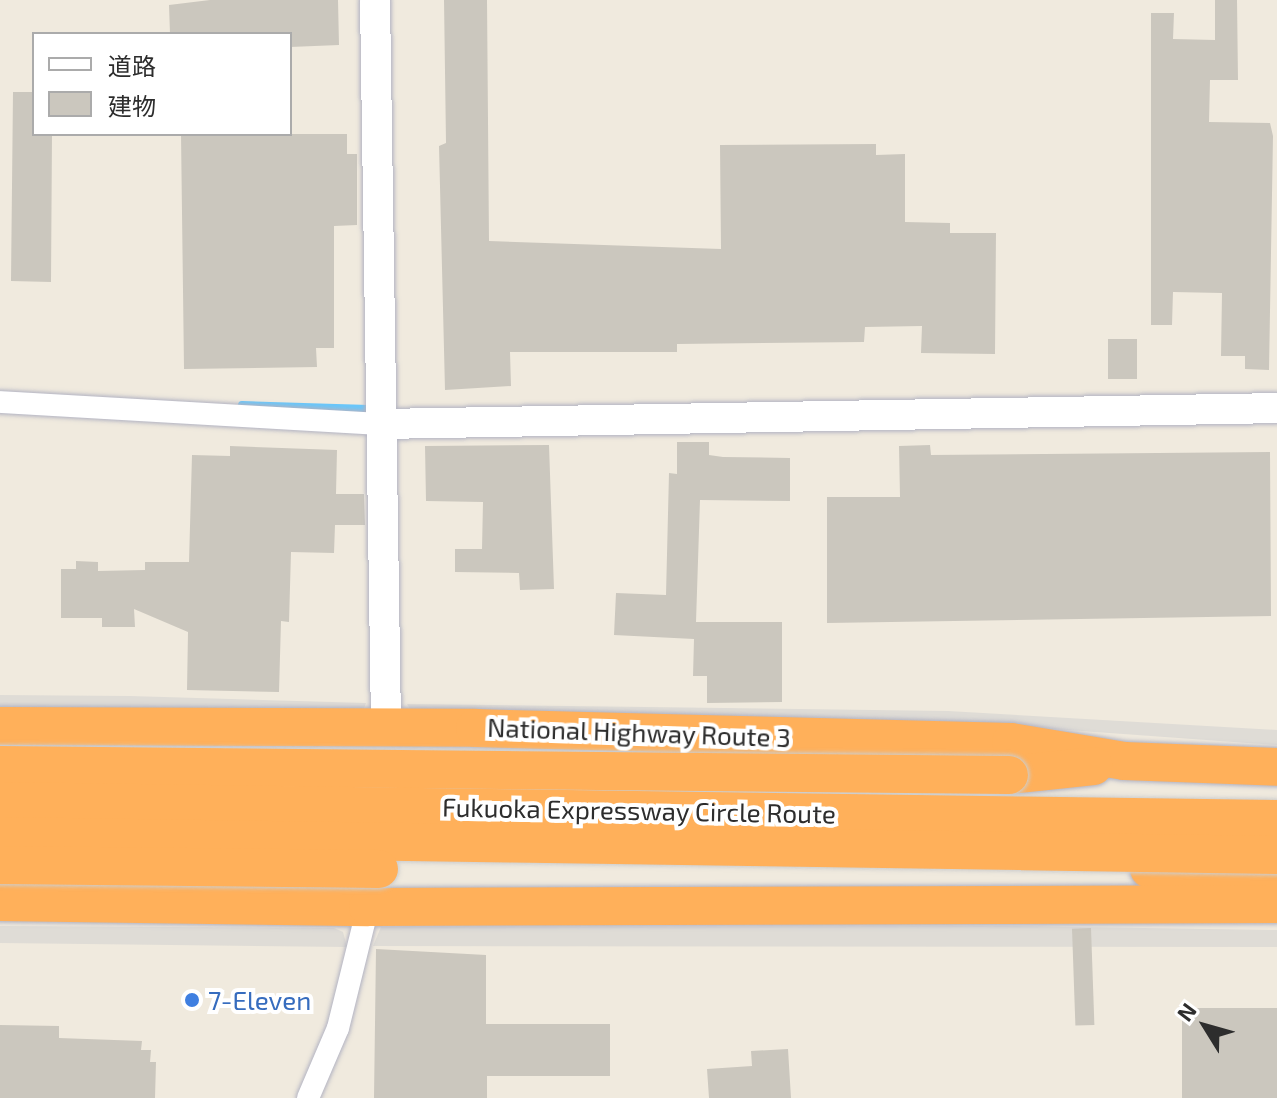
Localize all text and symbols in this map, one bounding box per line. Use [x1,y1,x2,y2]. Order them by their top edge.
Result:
legend [32,32,292,136]
text: 道路 [108,51,156,80]
text: 建物 [108,91,156,120]
street label: National Highway Route 3 [486,711,792,753]
street label: Fukuoka Expressway Circle Route [442,791,836,829]
place label: 7-Eleven [208,984,311,1016]
north arrow [1165,986,1245,1066]
marker: 7-Eleven [183,991,201,1009]
text: N [1171,997,1201,1026]

